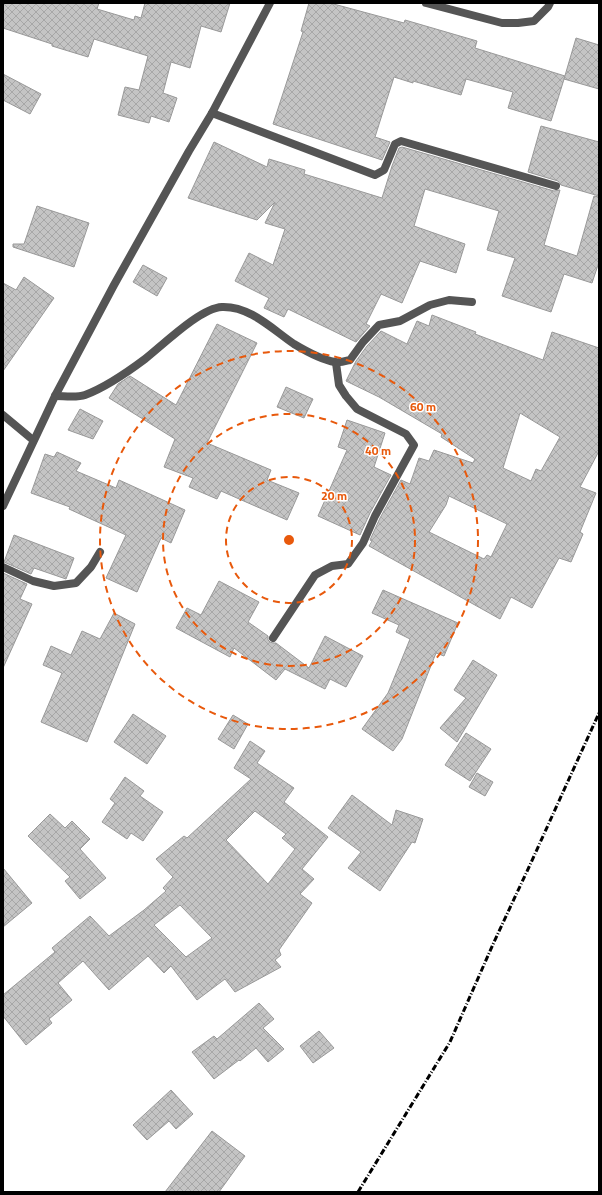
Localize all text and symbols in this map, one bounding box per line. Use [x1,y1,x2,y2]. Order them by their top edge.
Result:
text: 60 m [410,397,436,416]
text: 40 m [365,441,391,460]
text: 20 m [321,486,347,505]
centre of rings [282,533,296,547]

